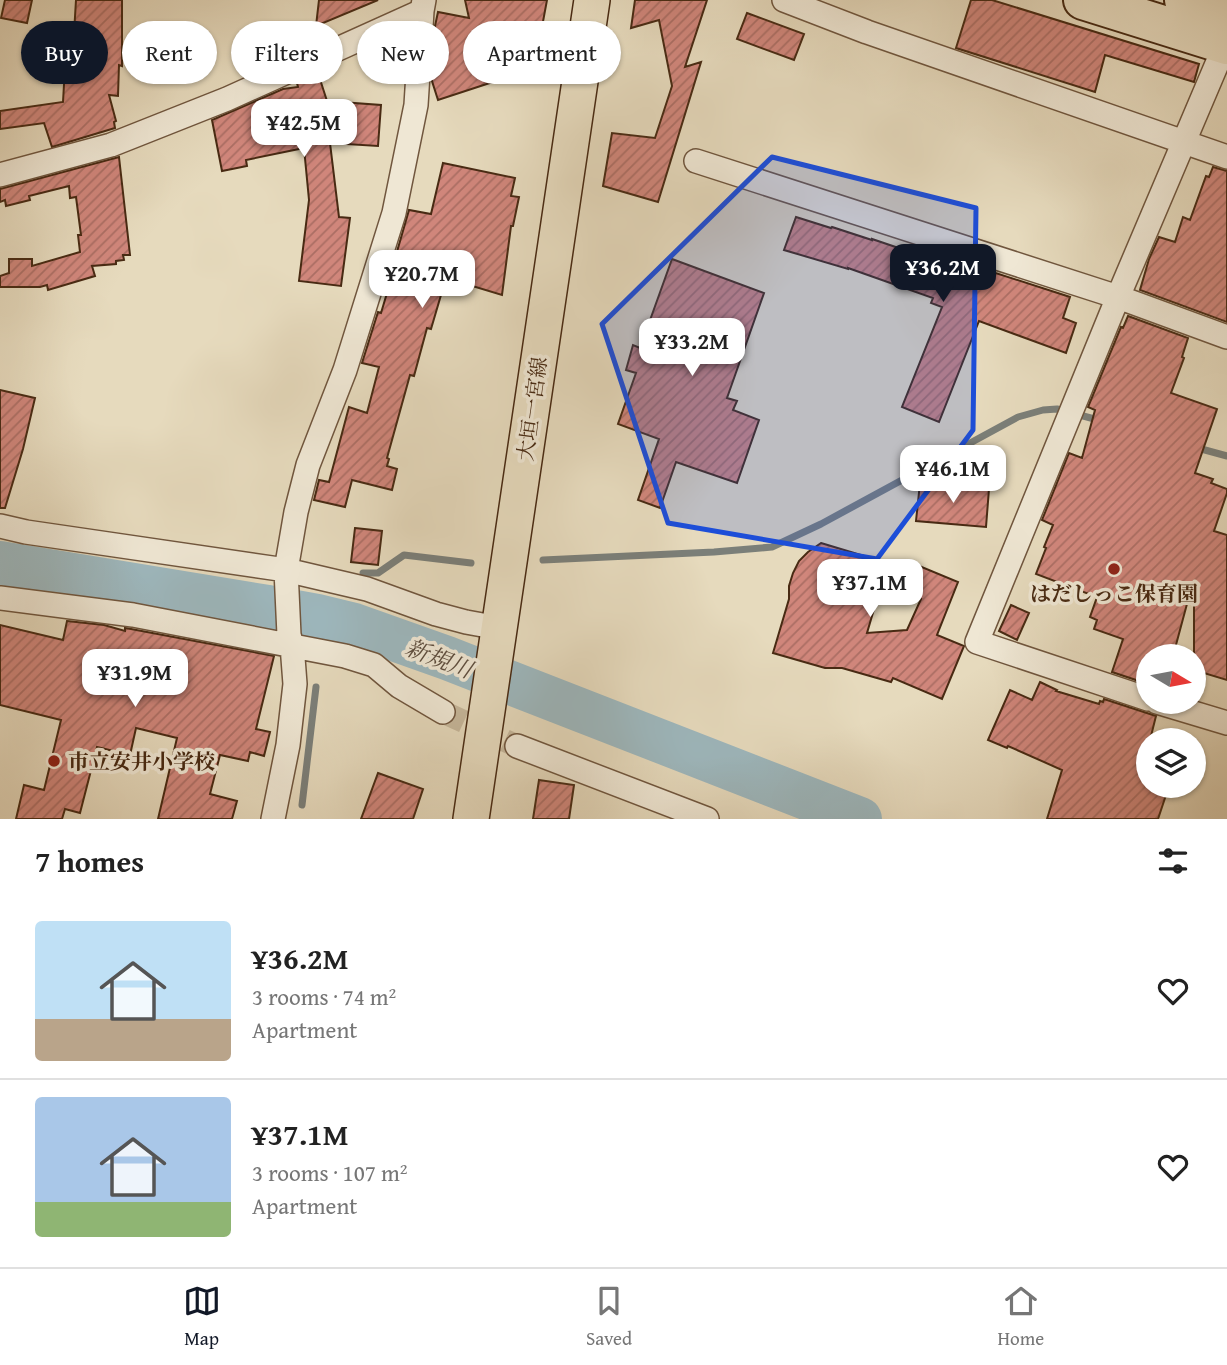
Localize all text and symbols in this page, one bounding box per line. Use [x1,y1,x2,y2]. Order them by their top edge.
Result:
chip: Buy [21,21,108,84]
chip: Rent [122,21,217,84]
chip: Filters [231,21,343,84]
chip: New [357,21,449,84]
chip: Apartment [463,21,621,84]
pin: ¥42.5M [247,100,361,159]
text: ¥42.5M [267,105,341,138]
pin: ¥36.2M [886,244,1000,304]
pin: ¥20.7M [365,250,479,310]
text: ¥36.2M [906,250,980,283]
text: ¥20.7M [385,256,459,289]
pin: ¥33.2M [635,318,749,378]
text: ¥33.2M [655,324,729,357]
street label: 大垣一宮線 [509,355,555,463]
pin: ¥46.1M [896,446,1010,505]
text: ¥46.1M [916,451,990,484]
pin: ¥37.1M [813,560,927,619]
marker: はだしっこ保育園 [1106,561,1122,577]
text: ¥37.1M [833,565,907,598]
place label: はだしっこ保育園 [1030,578,1198,609]
water label: 新規川 [401,630,480,687]
north arrow [1136,644,1206,714]
map controls [1136,644,1206,798]
pin: ¥31.9M [78,650,192,709]
text: ¥31.9M [98,655,172,688]
button: layers [1136,728,1206,798]
place label: 市立安井小学校 [68,746,215,777]
marker: 市立安井小学校 [46,753,62,769]
text: 7 homes [35,839,144,883]
icon: filters [1154,842,1192,880]
text: ¥36.2M [252,936,348,980]
icon: home [91,949,175,1033]
icon: heart [1154,972,1192,1010]
text: 3 rooms · 74 m² [252,980,396,1013]
text: Apartment [252,1013,357,1046]
text: ¥37.1M [252,1112,348,1156]
icon: home [91,1125,175,1209]
icon: heart [1154,1148,1192,1186]
text: 3 rooms · 107 m² [252,1156,407,1189]
text: Apartment [252,1189,357,1222]
tab: Map [183,1282,221,1352]
tab: Saved [586,1282,632,1352]
tab: Home [998,1282,1044,1352]

